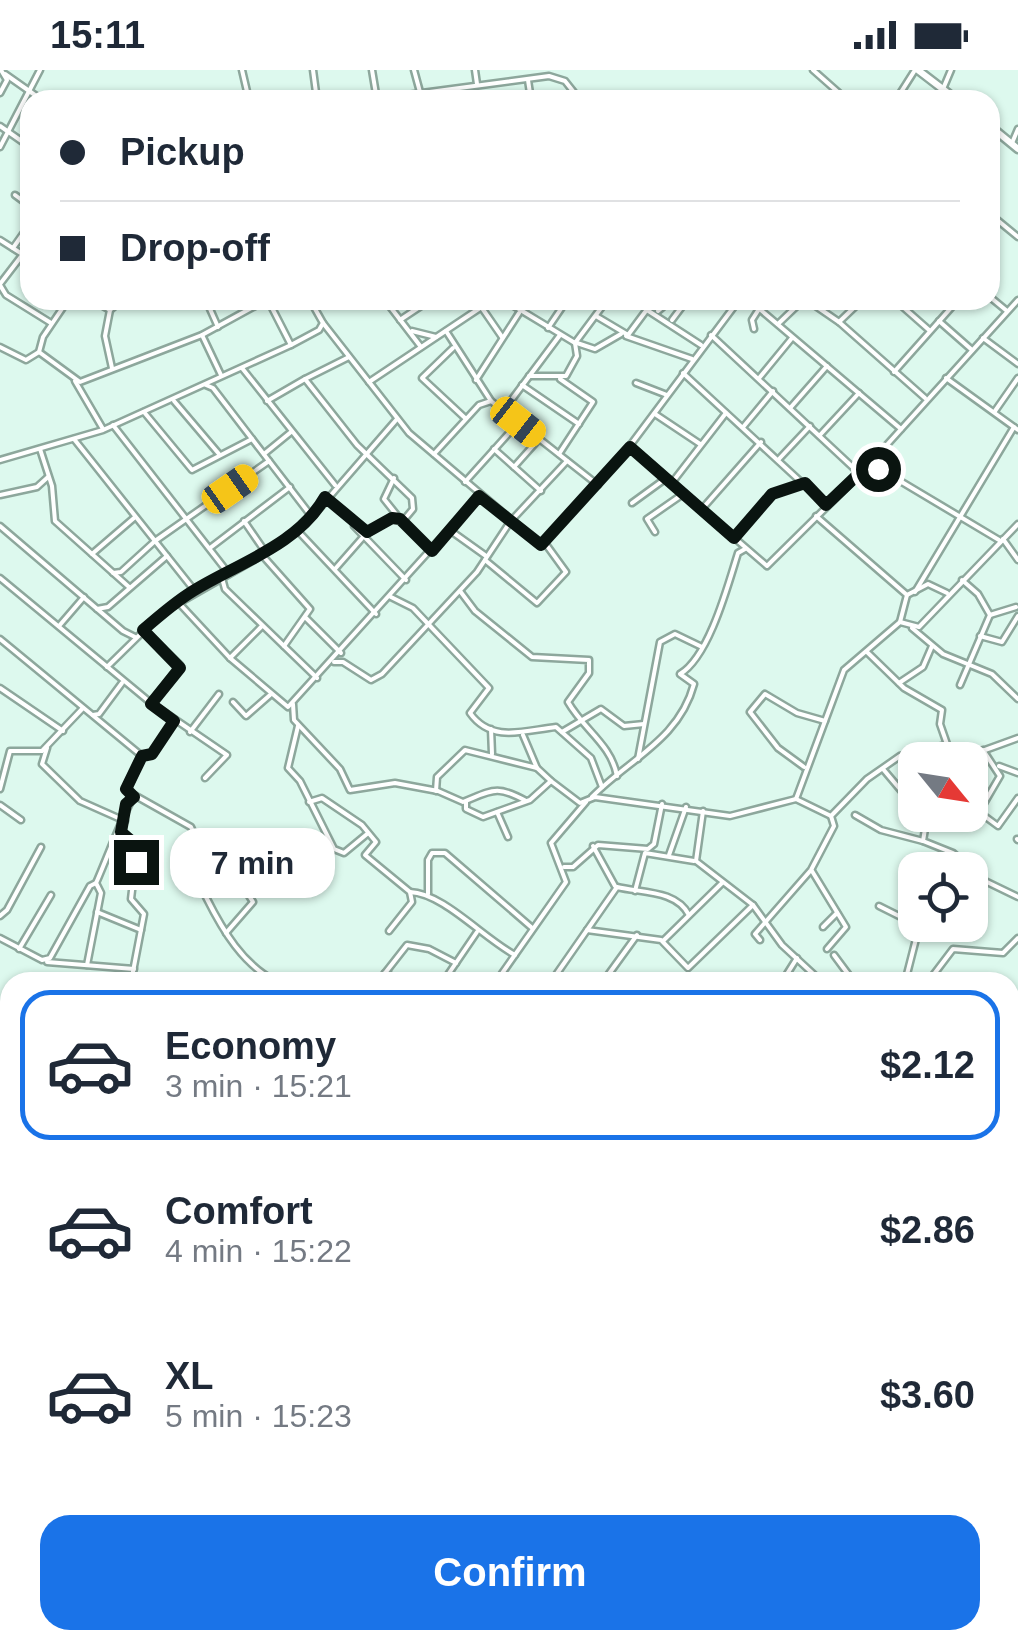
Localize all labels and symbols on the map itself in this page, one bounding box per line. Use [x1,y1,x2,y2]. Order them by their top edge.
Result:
car [485,392,551,452]
route start [856,447,901,492]
car [197,460,263,518]
north arrow [898,742,988,832]
callout: 7 min [171,827,336,897]
route end [114,840,159,885]

